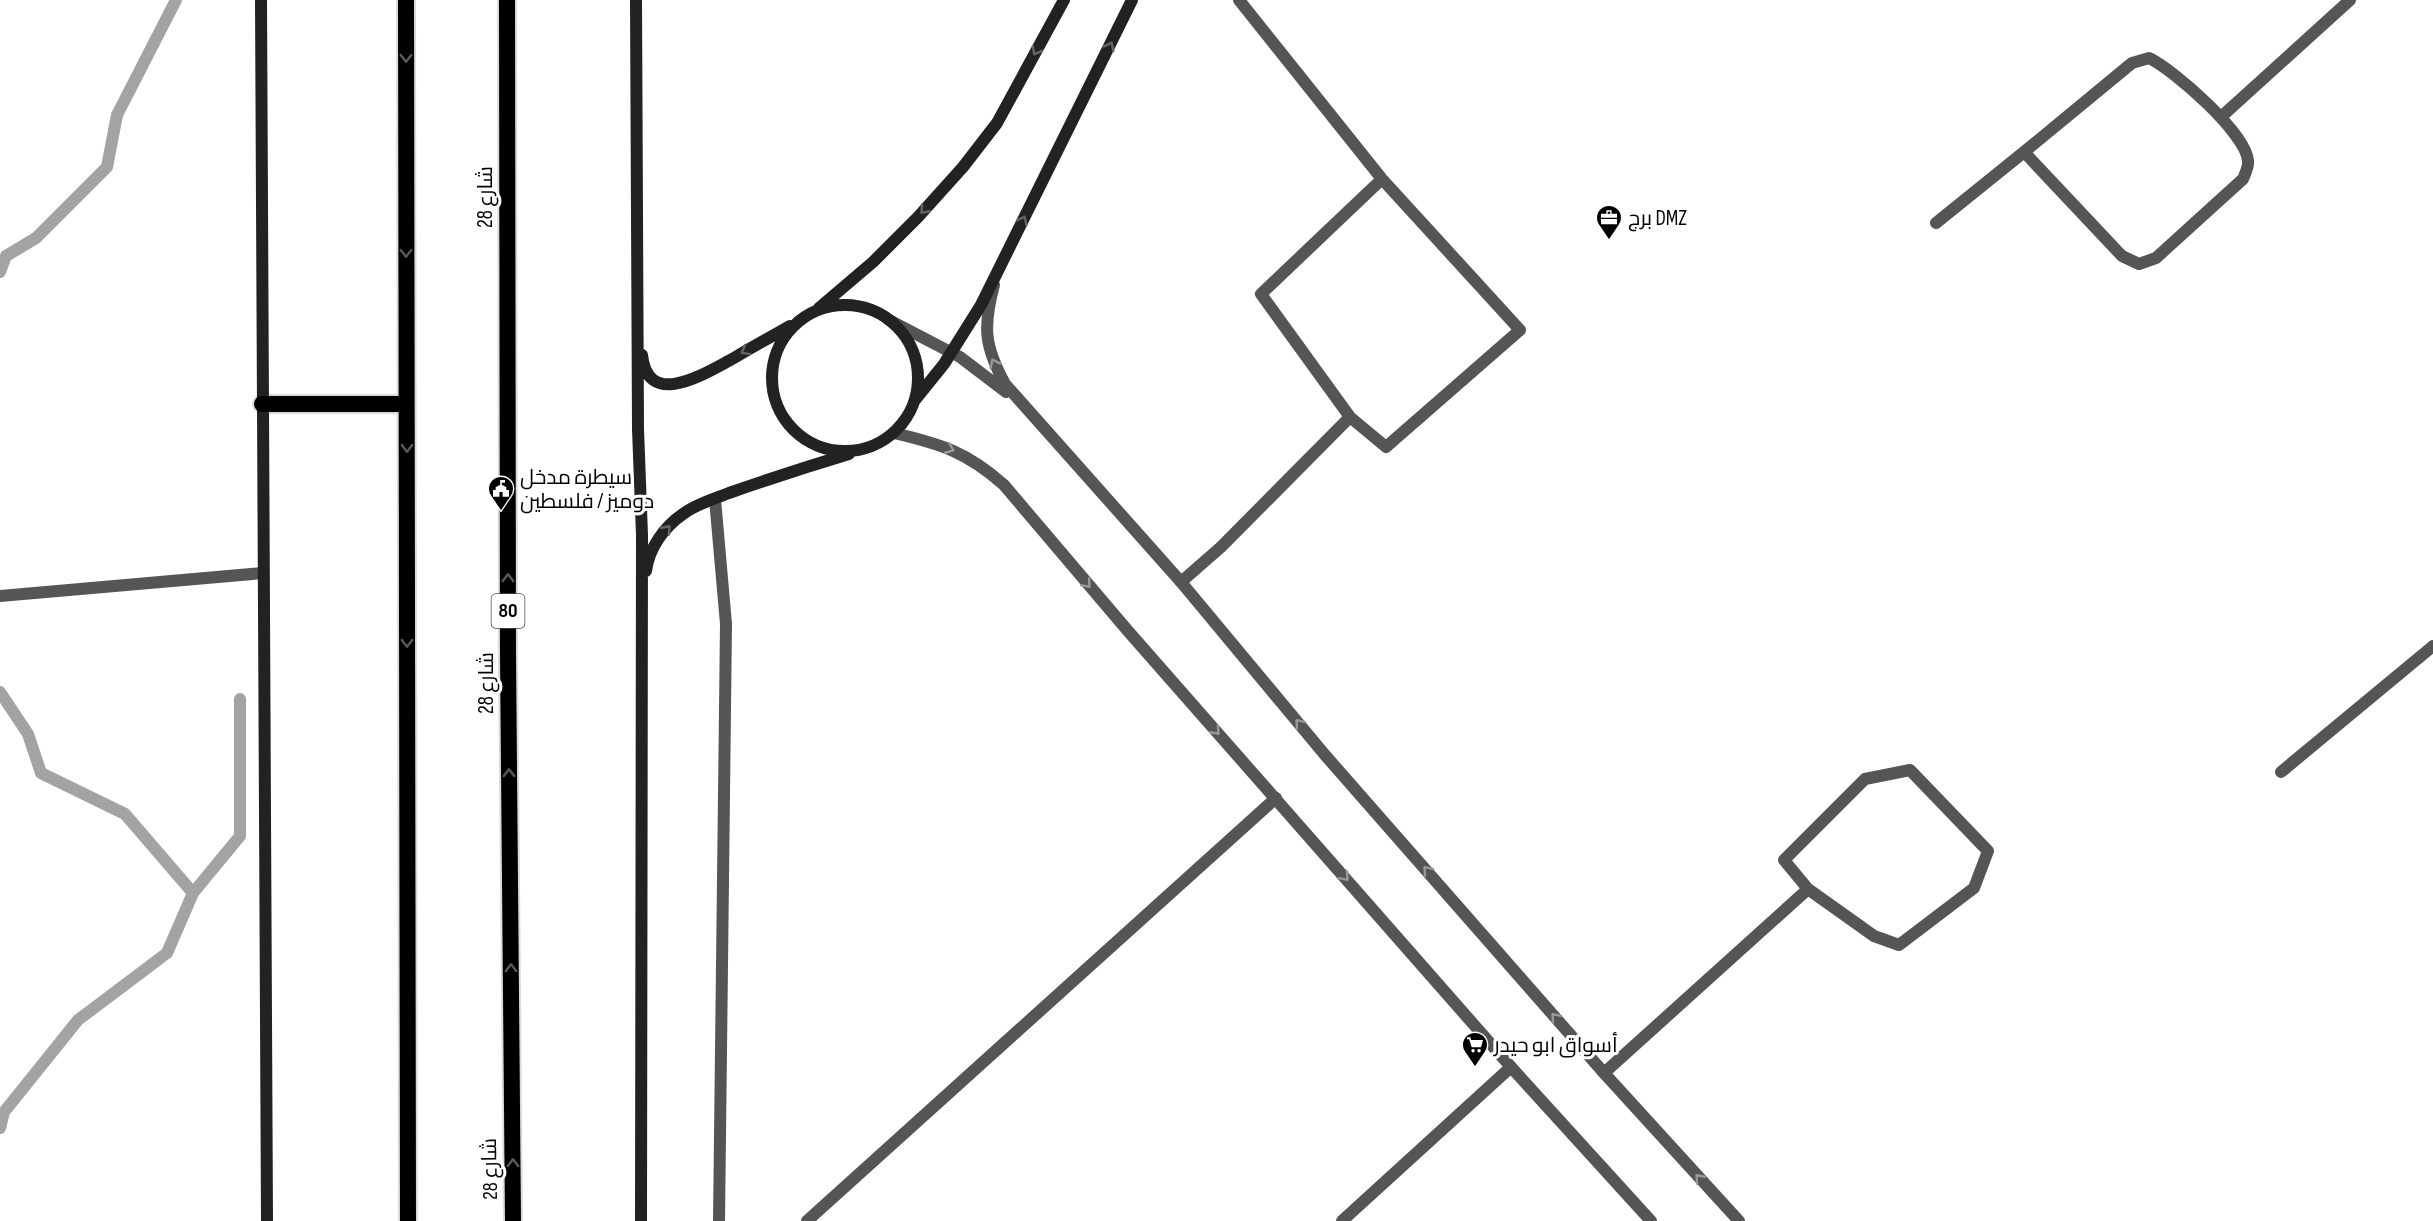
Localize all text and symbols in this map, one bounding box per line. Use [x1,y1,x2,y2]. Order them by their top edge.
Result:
one-way arrow [1102,41,1114,52]
one-way arrow [1032,45,1043,56]
one-way arrow [400,54,412,63]
street label: شارع 28 [473,166,499,228]
one-way arrow [920,203,931,214]
office icon: برج DMZ [1594,203,1624,241]
place label: برج DMZ [1628,206,1687,232]
one-way arrow [1015,216,1027,227]
one-way arrow [400,249,412,258]
one-way arrow [741,344,752,355]
one-way arrow [990,358,1002,369]
one-way arrow [944,441,955,454]
one-way arrow [401,444,413,453]
place label: سيطرة مدخل دوميز / فلسطين [520,465,654,514]
public building icon: سيطرة مدخل دوميز / فلسطين [486,474,516,512]
one-way arrow [660,525,671,536]
one-way arrow [502,573,514,582]
one-way arrow [1080,577,1091,588]
road number: 80 [492,594,524,628]
one-way arrow [401,639,413,648]
street label: شارع 28 [474,652,500,714]
one-way arrow [1295,719,1306,730]
one-way arrow [1209,724,1220,734]
one-way arrow [503,768,515,777]
one-way arrow [1423,866,1434,877]
one-way arrow [1338,870,1349,881]
one-way arrow [505,963,517,972]
one-way arrow [1551,1013,1562,1024]
supermarket icon: أسواق ابو حيدر [1460,1030,1490,1068]
place label: أسواق ابو حيدر [1493,1032,1618,1058]
street label: شارع 28 [477,1138,504,1200]
one-way arrow [507,1158,519,1167]
one-way arrow [1695,1174,1706,1184]

